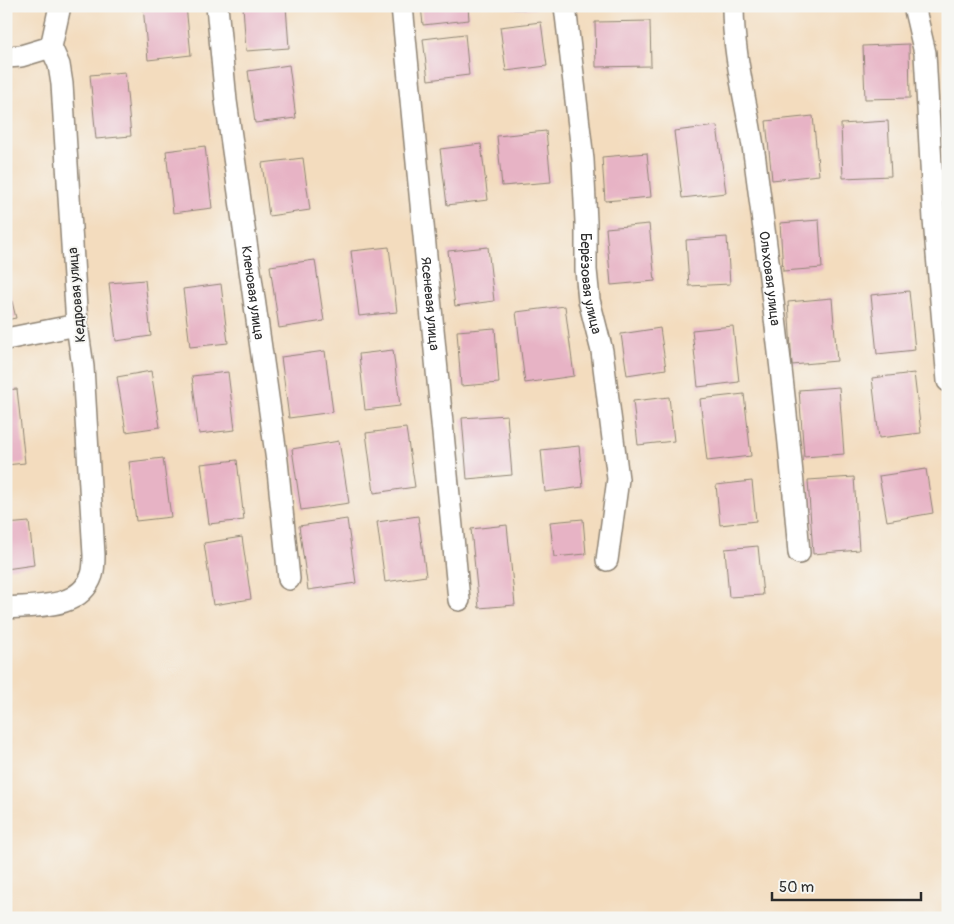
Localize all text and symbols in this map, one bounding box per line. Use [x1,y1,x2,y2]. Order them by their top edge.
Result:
street label: Ольховая улица [755,230,784,327]
street label: Берёзовая улица [577,233,605,336]
street label: Кленовая улица [238,245,268,341]
street label: Кедровая улица [64,247,89,343]
street label: Ясеневая улица [417,256,443,351]
scale bar [772,869,920,901]
text: 50 m [779,878,814,897]

